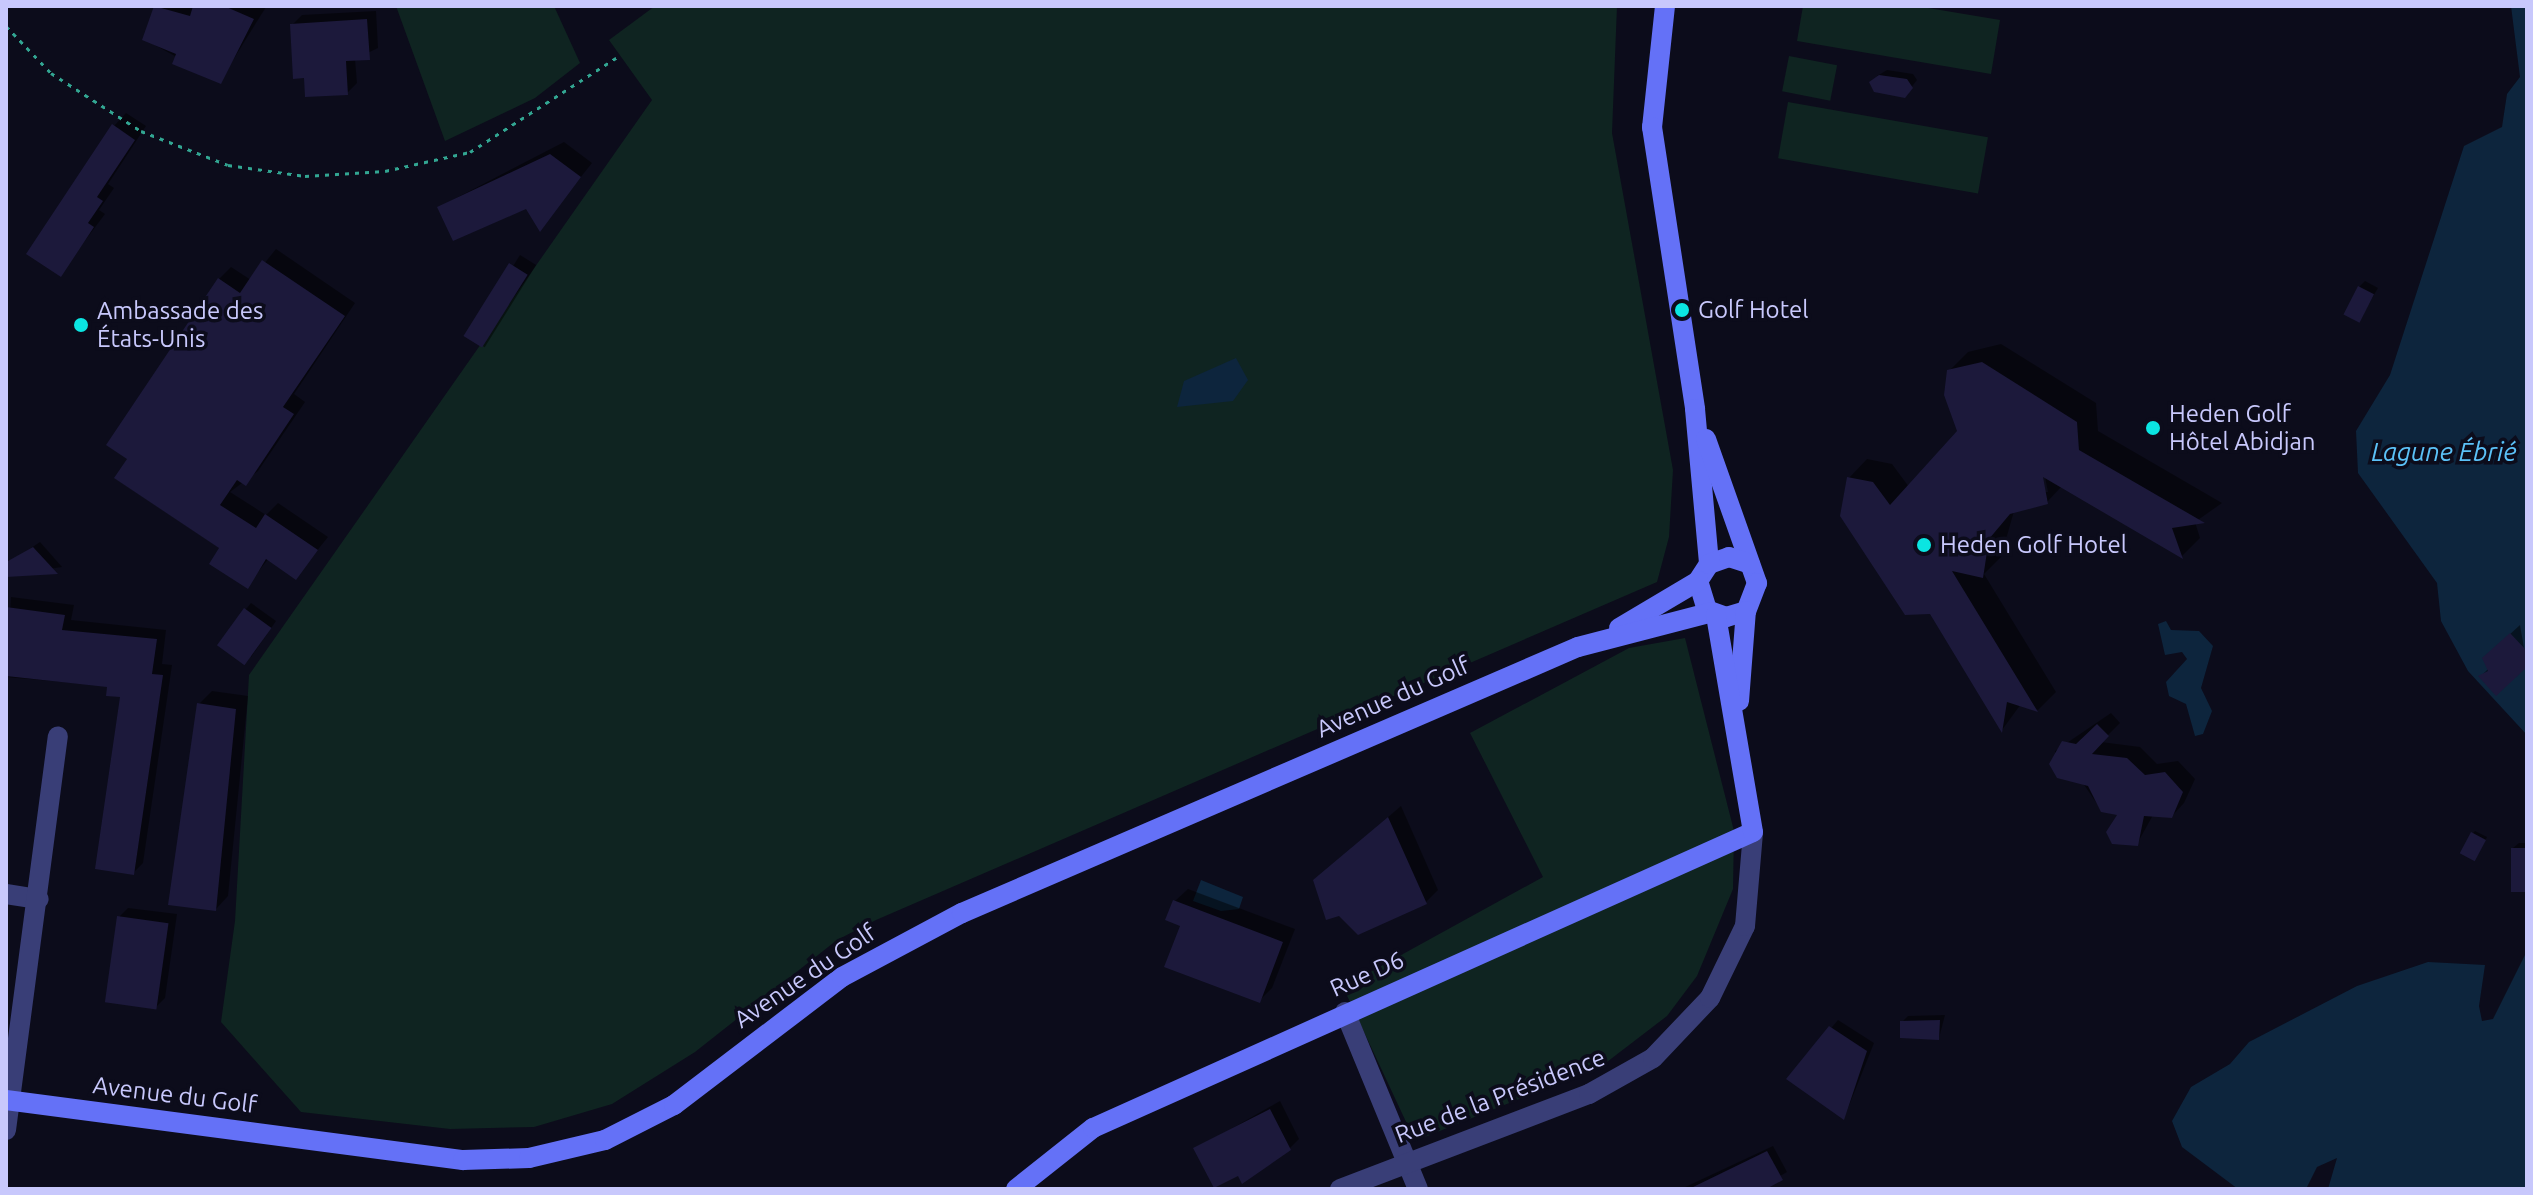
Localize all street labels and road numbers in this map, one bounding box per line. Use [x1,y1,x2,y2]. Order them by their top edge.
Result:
street label: Avenue du Golf [1312,650,1474,744]
street label: Avenue du Golf [729,918,881,1034]
street label: Rue D6 [1326,945,1408,1003]
street label: Rue de la Présidence [1391,1043,1609,1149]
street label: Avenue du Golf [91,1071,259,1119]

